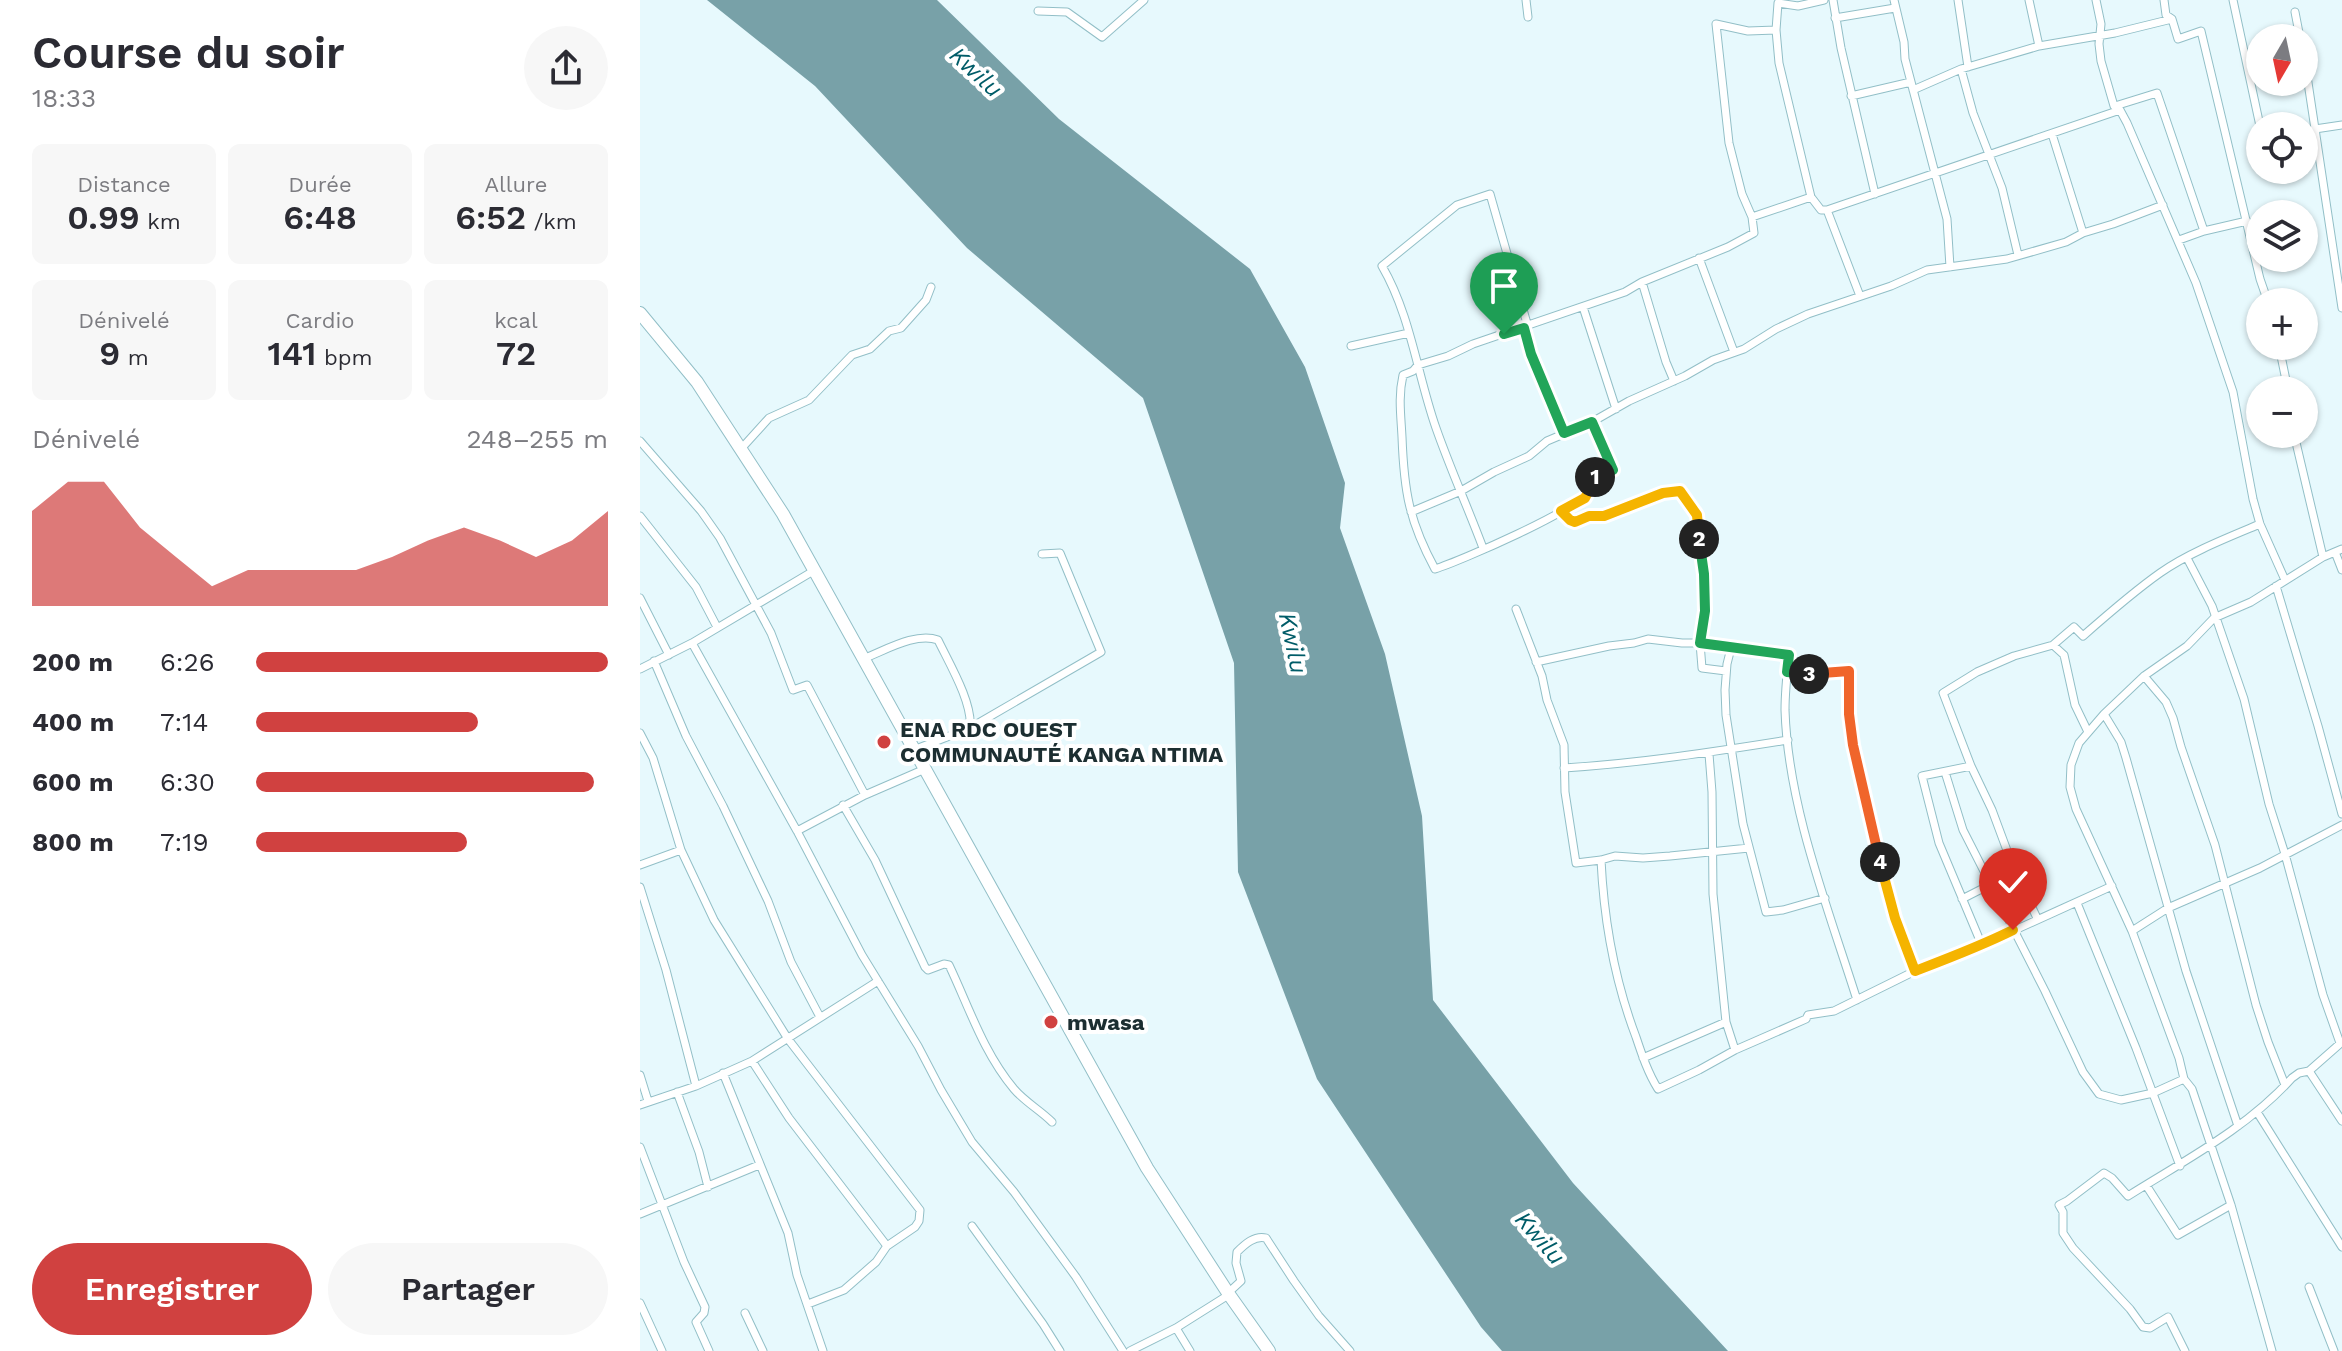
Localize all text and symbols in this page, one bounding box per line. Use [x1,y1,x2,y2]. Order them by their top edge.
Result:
north arrow [2246,24,2318,96]
map controls [2246,24,2318,448]
button: share [524,26,608,110]
text: Course du soir [32,27,345,79]
water label: Kwilu [944,41,1008,103]
text: 18:33 [32,83,96,113]
button: locate [2246,112,2318,184]
text: Distance [77,172,171,197]
text: Durée [288,172,352,197]
text: Allure [485,172,547,197]
text: 0.99 [67,197,140,237]
text: 6:48 [283,197,357,237]
text: 6:52 [455,197,526,237]
button: layers [2246,200,2318,272]
text: km [140,209,181,234]
text: /km [526,209,577,234]
pin [1470,252,1538,334]
icon: arrive [1482,264,1526,308]
button: + [2246,288,2318,360]
text: Dénivelé [78,308,170,333]
text: Cardio [285,308,355,333]
text: kcal [494,308,538,333]
text: 9 [99,333,120,373]
text: 141 [267,333,317,373]
text: 72 [496,333,536,373]
text: m [120,345,149,370]
text: bpm [317,345,373,370]
button: − [2246,376,2318,448]
text: Dénivelé [32,424,140,454]
text: 248–255 m [466,424,608,454]
pin: 1 [1575,457,1615,497]
text: 1 [1590,464,1600,489]
pin: 2 [1679,519,1719,559]
text: 2 [1692,526,1706,551]
water label: Kwilu [1273,610,1313,676]
text: 200 m [32,647,113,677]
text: 6:26 [160,647,214,677]
pin: 3 [1789,654,1829,694]
text: 3 [1802,661,1816,686]
text: 400 m [32,707,114,737]
text: 7:14 [160,707,208,737]
place label: ENA RDC OUEST COMMUNAUTÉ KANGA NTIMA [900,717,1223,767]
marker: ENA RDC OUEST COMMUNAUTÉ KANGA NTIMA [875,733,893,751]
text: 600 m [32,767,113,797]
text: 6:30 [160,767,215,797]
text: 800 m [32,827,114,857]
text: 7:19 [160,827,208,857]
pin: 4 [1860,842,1900,882]
pin [1979,848,2047,930]
text: 4 [1873,849,1887,874]
icon: check [1991,860,2035,904]
place label: mwasa [1067,1010,1145,1035]
marker: mwasa [1042,1013,1060,1031]
water label: Kwilu [1509,1206,1571,1270]
button: Enregistrer [32,1243,312,1335]
button: Partager [328,1243,608,1335]

